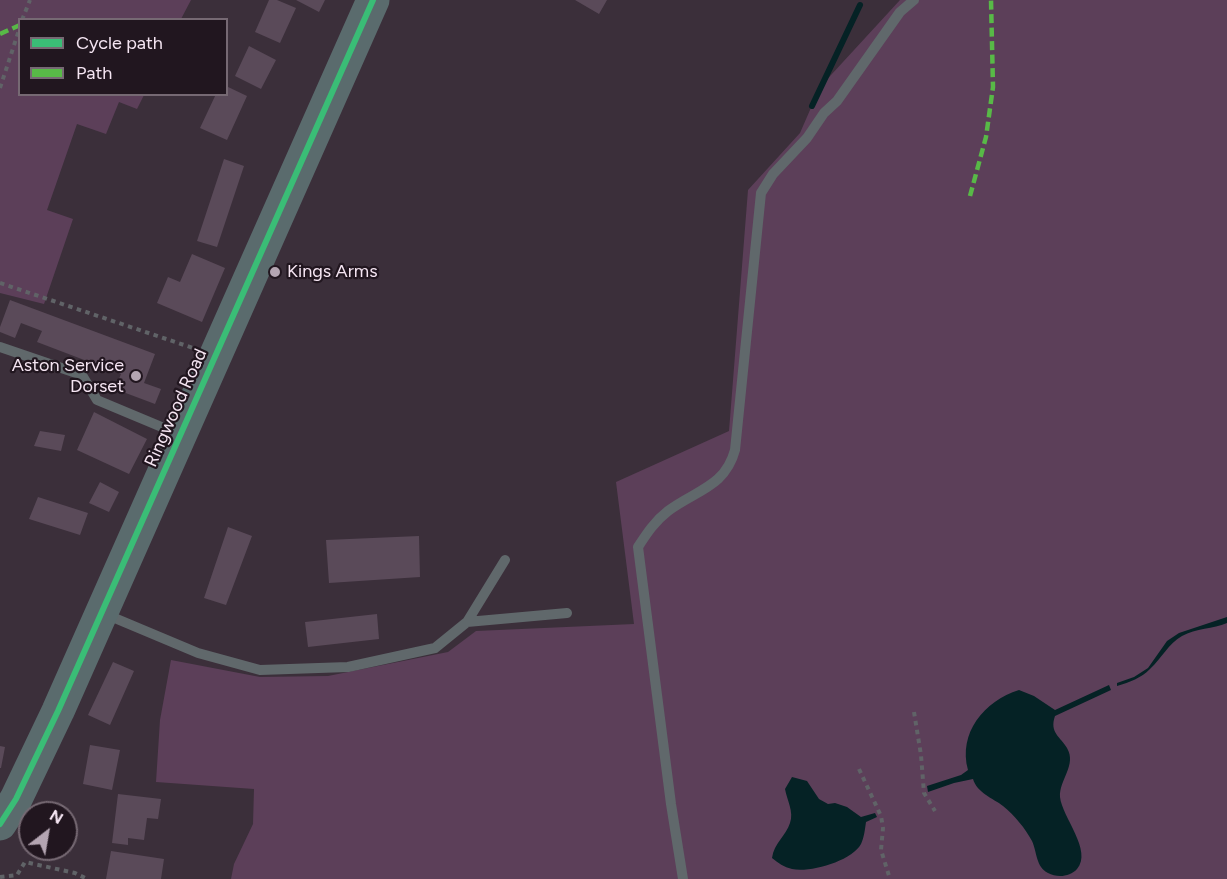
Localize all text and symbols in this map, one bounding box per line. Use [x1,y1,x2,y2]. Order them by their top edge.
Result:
legend [18,18,228,96]
text: Cycle path [76,32,163,54]
text: Path [76,62,112,84]
place label: Kings Arms [287,261,378,283]
marker: Kings Arms [268,265,282,279]
street label: Ringwood Road [140,345,212,471]
place label: Aston Service Dorset [12,355,124,398]
marker: Aston Service Dorset [129,369,143,383]
north arrow [18,801,78,861]
text: N [46,806,67,828]

